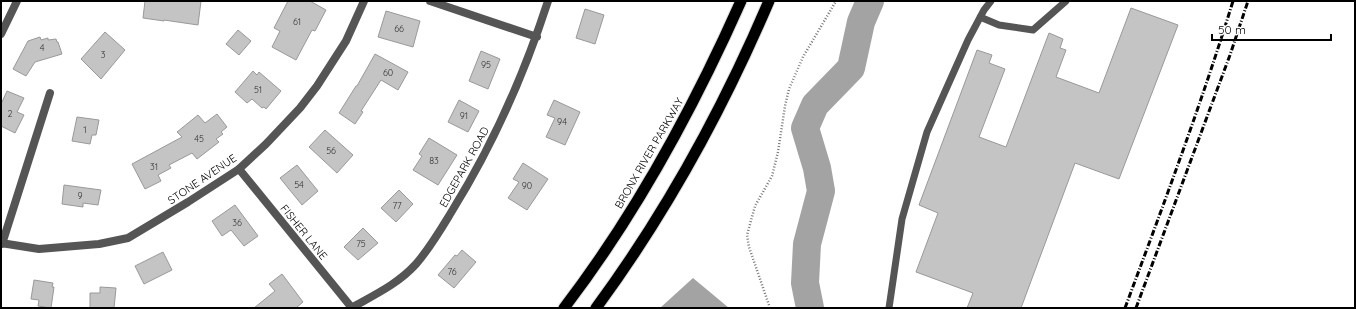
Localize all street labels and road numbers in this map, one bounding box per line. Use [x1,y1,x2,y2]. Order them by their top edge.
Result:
street label: BRONX RIVER PARKWAY [612,95,686,211]
street label: EDGEPARK ROAD [436,124,492,210]
street label: STONE AVENUE [165,151,239,207]
street label: FISHER LANE [277,202,331,262]

